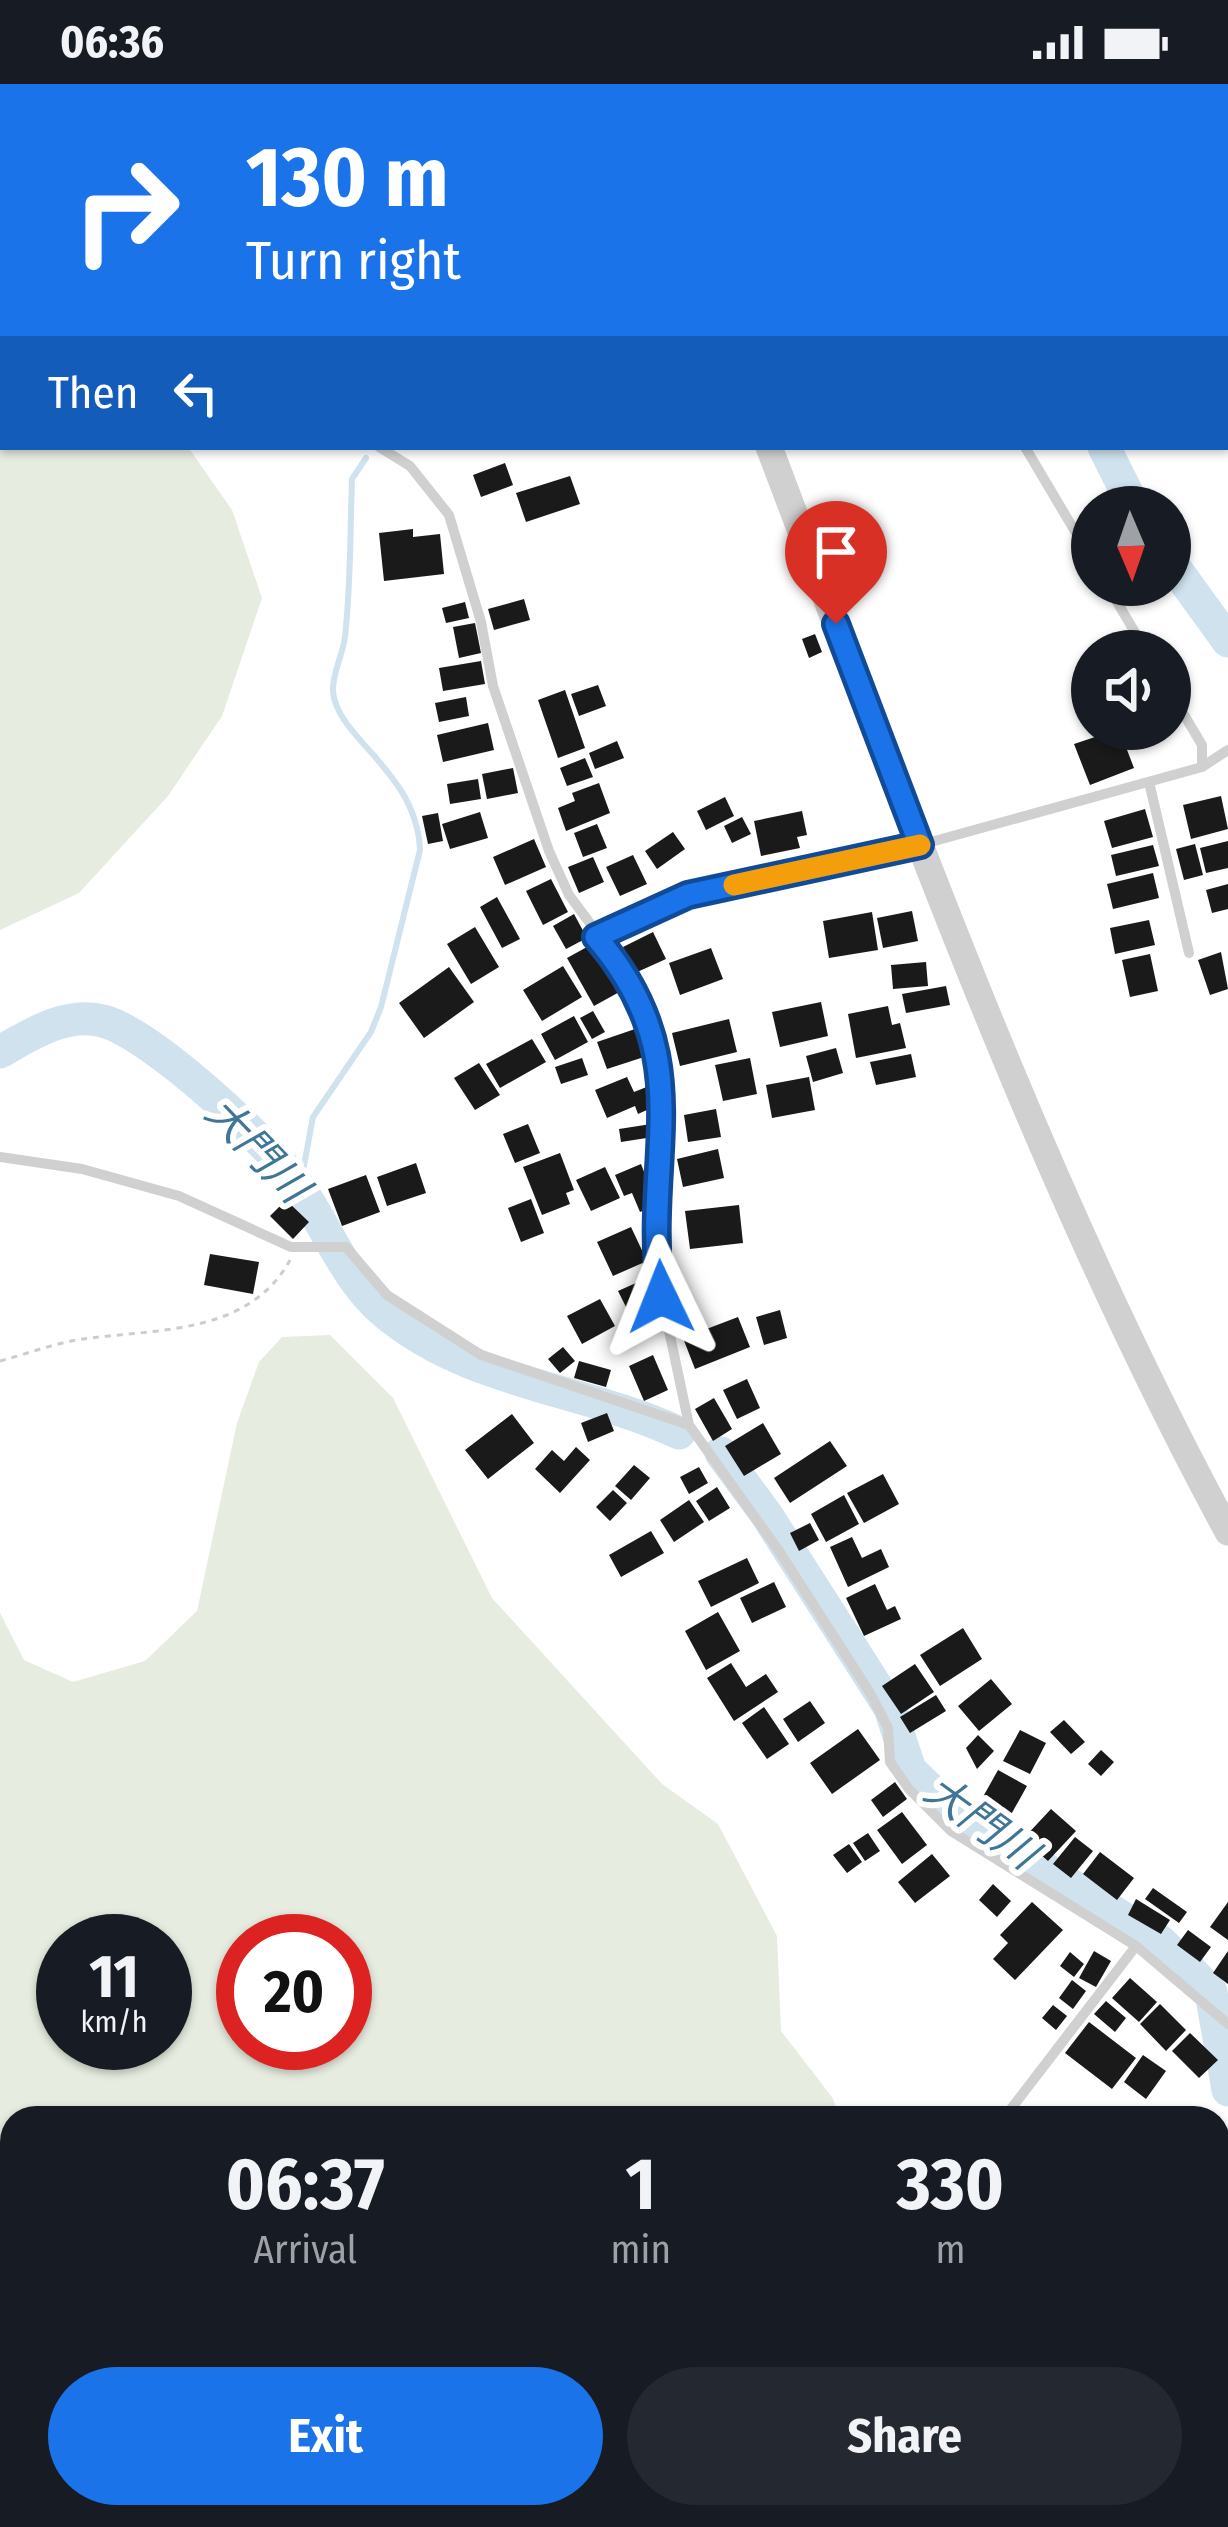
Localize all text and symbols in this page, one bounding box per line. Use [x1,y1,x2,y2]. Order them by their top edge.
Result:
text: 06:36 [60,15,164,69]
text: 130 m [246,127,449,228]
icon: right [48,132,204,288]
text: Turn right [246,229,461,293]
icon: left [163,360,229,426]
text: Then [48,366,139,420]
north arrow [1071,486,1191,606]
map controls [1071,486,1191,750]
pin [785,501,887,624]
icon: arrive [803,519,869,585]
button: sound [1071,630,1191,750]
water label: 大門川 [195,1087,322,1216]
position arrow [598,1234,724,1360]
water label: 大門川 [915,1765,1050,1882]
speed limit sign: 20 [216,1914,372,2070]
text: 11 [89,1941,139,2013]
text: km/h [81,2004,147,2040]
text: 06:37 [226,2142,385,2228]
text: 1 [626,2142,656,2228]
text: 330 [897,2142,1004,2228]
text: Arrival [254,2227,357,2273]
text: min [611,2227,671,2273]
text: m [935,2227,965,2273]
button: Exit [48,2367,603,2505]
button: Share [627,2367,1182,2505]

